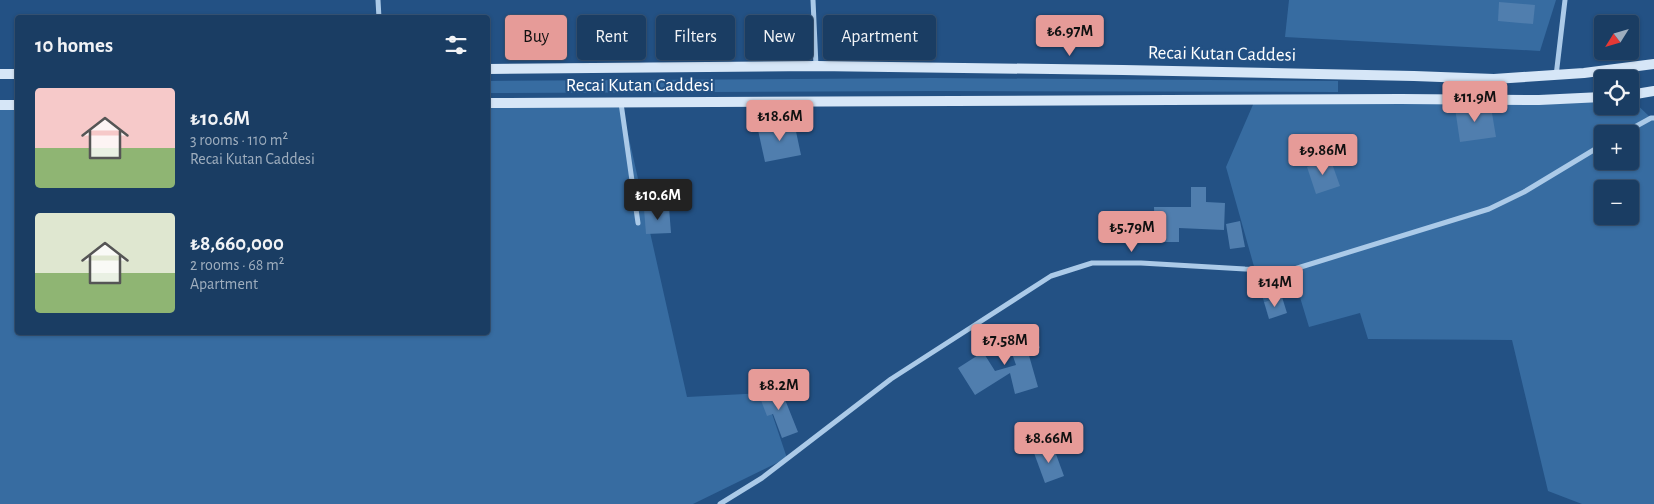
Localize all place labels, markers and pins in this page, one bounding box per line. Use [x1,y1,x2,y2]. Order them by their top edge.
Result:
pin: ₺6.97M [1029,15,1111,57]
pin: ₺11.9M [1434,80,1516,123]
pin: ₺18.6M [739,100,821,142]
pin: ₺9.86M [1282,134,1364,176]
pin: ₺10.6M [617,178,699,221]
pin: ₺5.79M [1091,210,1173,253]
pin: ₺14M [1245,266,1305,308]
pin: ₺7.58M [964,324,1046,366]
pin: ₺8.2M [744,368,814,411]
pin: ₺8.66M [1008,422,1090,464]

